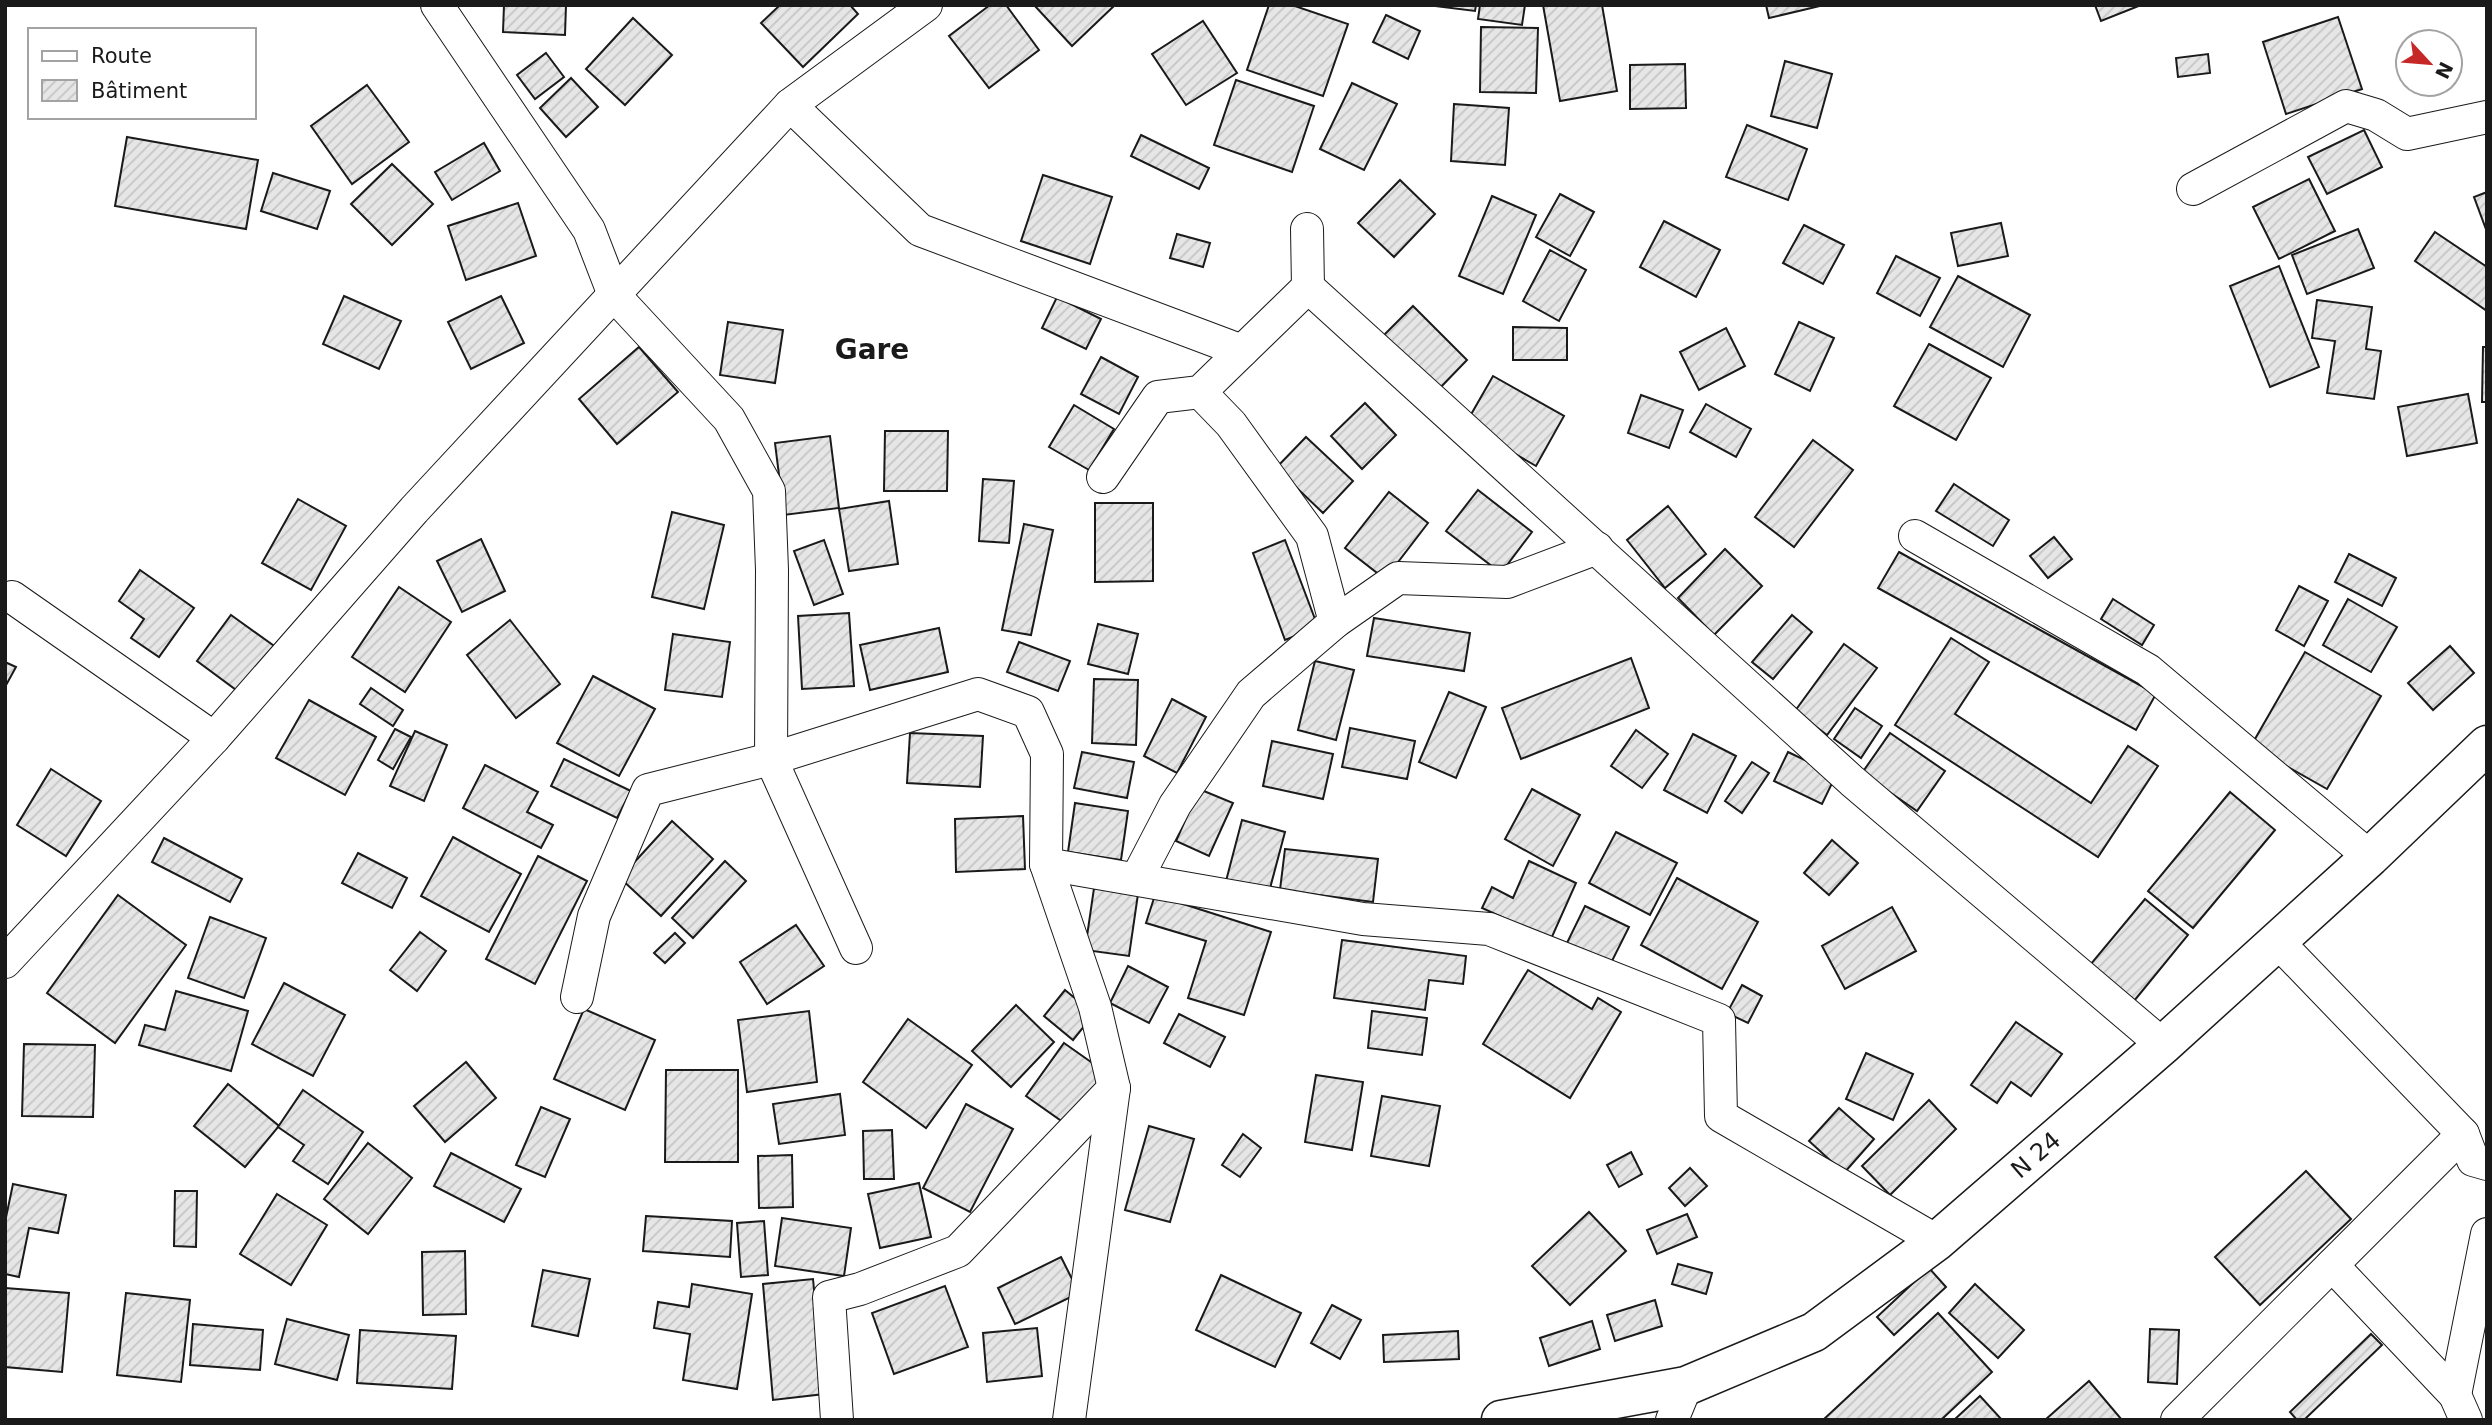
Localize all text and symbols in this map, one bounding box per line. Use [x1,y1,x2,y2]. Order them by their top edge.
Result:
legend [28,28,256,119]
north arrow [2394,28,2464,98]
text: Route [91,44,152,68]
text: N [2431,58,2458,82]
text: Bâtiment [91,79,187,103]
district label: Gare [835,333,909,366]
street label: N 24 [2006,1126,2066,1184]

